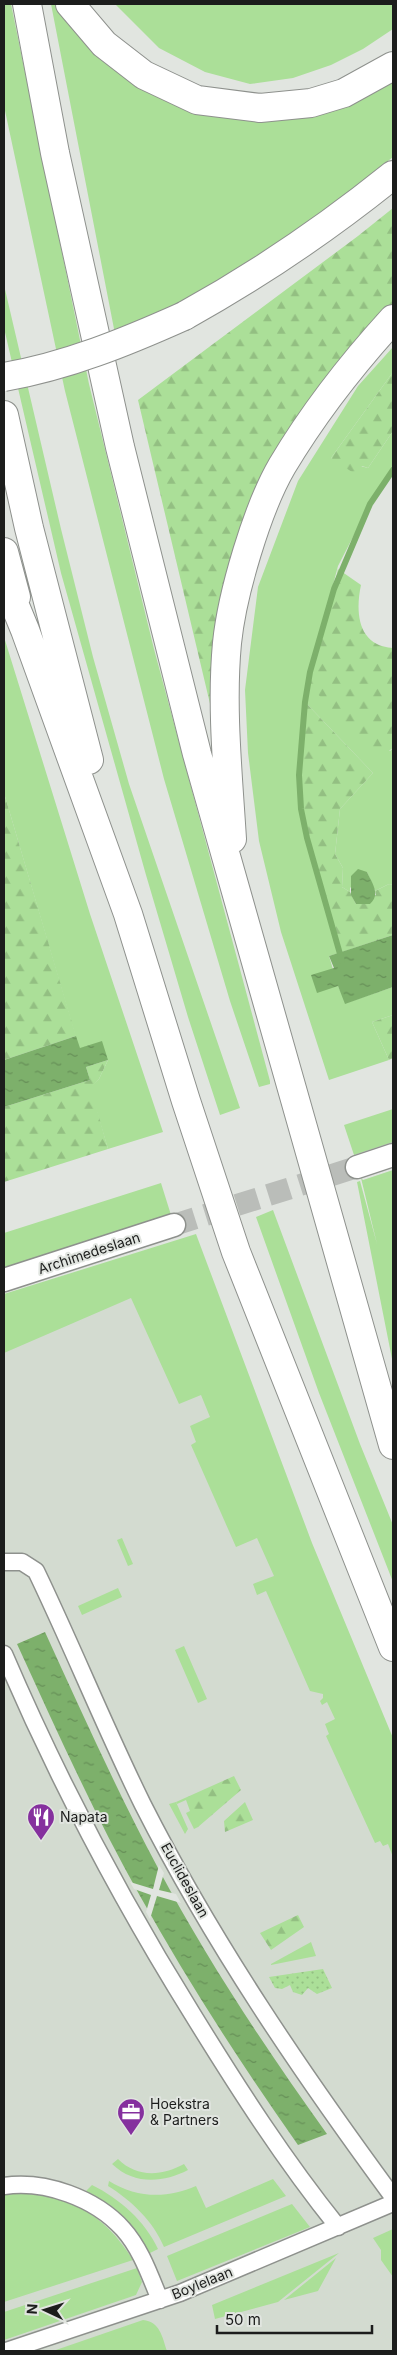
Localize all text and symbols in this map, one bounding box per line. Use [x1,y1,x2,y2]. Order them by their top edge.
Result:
street label: Archimedeslaan [36,1228,142,1277]
restaurant icon: Napata [26,1802,56,1841]
place label: Napata [60,1808,108,1825]
street label: Euclideslaan [158,1839,213,1920]
place label: Hoekstra & Partners [150,2095,219,2128]
office icon: Hoekstra & Partners [116,2097,146,2136]
street label: Boylelaan [169,2263,235,2302]
north arrow [20,2285,70,2335]
scale bar [217,2302,372,2334]
text: N [23,2303,40,2315]
text: 50 m [225,2310,261,2329]

